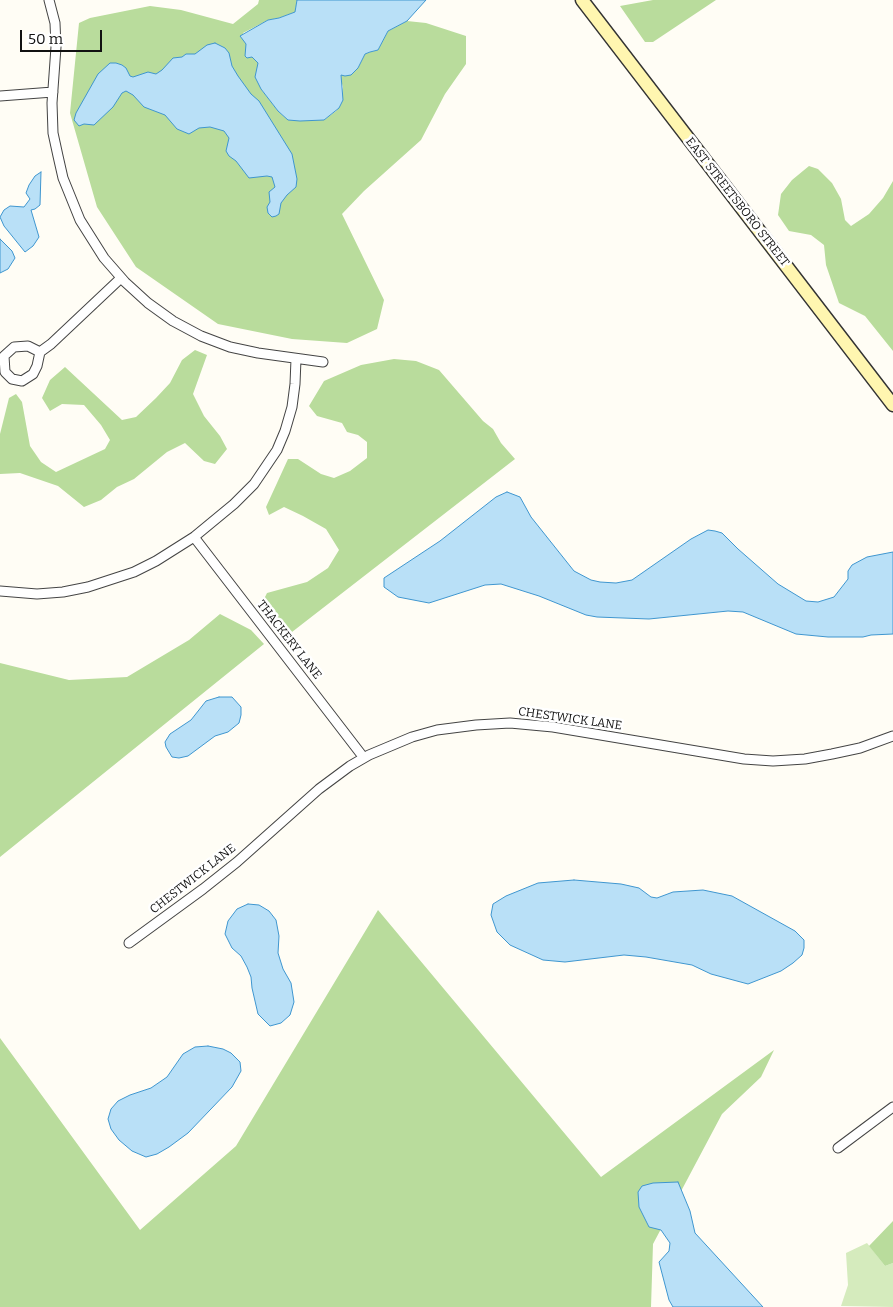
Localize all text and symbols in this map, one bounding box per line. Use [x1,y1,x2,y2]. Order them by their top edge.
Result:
scale bar [22,20,105,52]
text: 50 m [28,30,63,48]
street label: EAST STREETSBORO STREET [682,135,792,269]
street label: THACKERY LANE [254,598,324,682]
street label: CHESTWICK LANE [517,705,623,733]
street label: CHESTWICK LANE [147,841,239,917]

